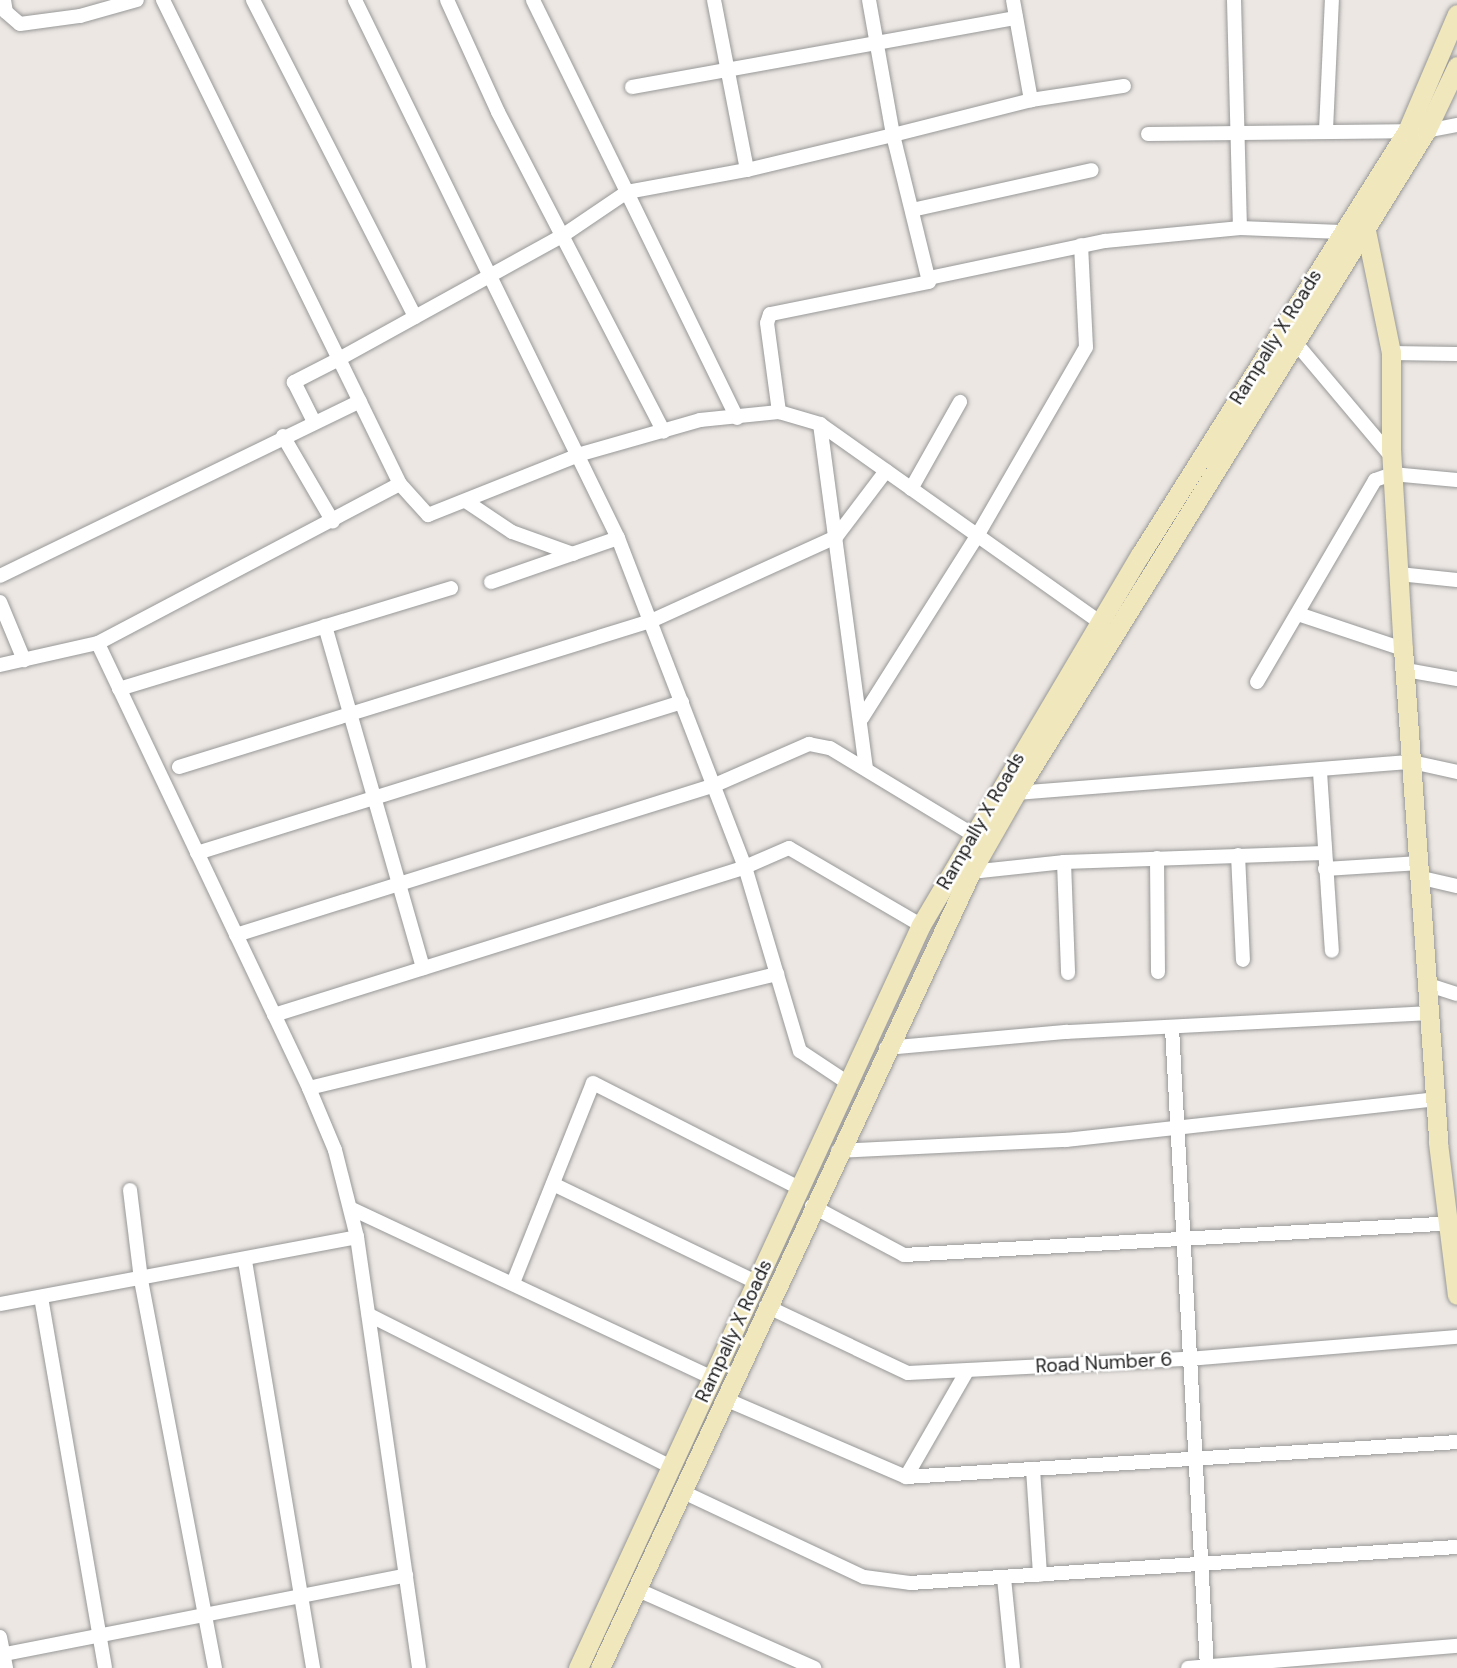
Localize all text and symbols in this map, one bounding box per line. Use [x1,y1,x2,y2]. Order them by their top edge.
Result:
street label: Rampally X Roads [1225,265,1327,409]
street label: Rampally X Roads [932,748,1030,894]
street label: Rampally X Roads [691,1256,777,1406]
street label: Road Number 6 [1035,1348,1173,1378]

